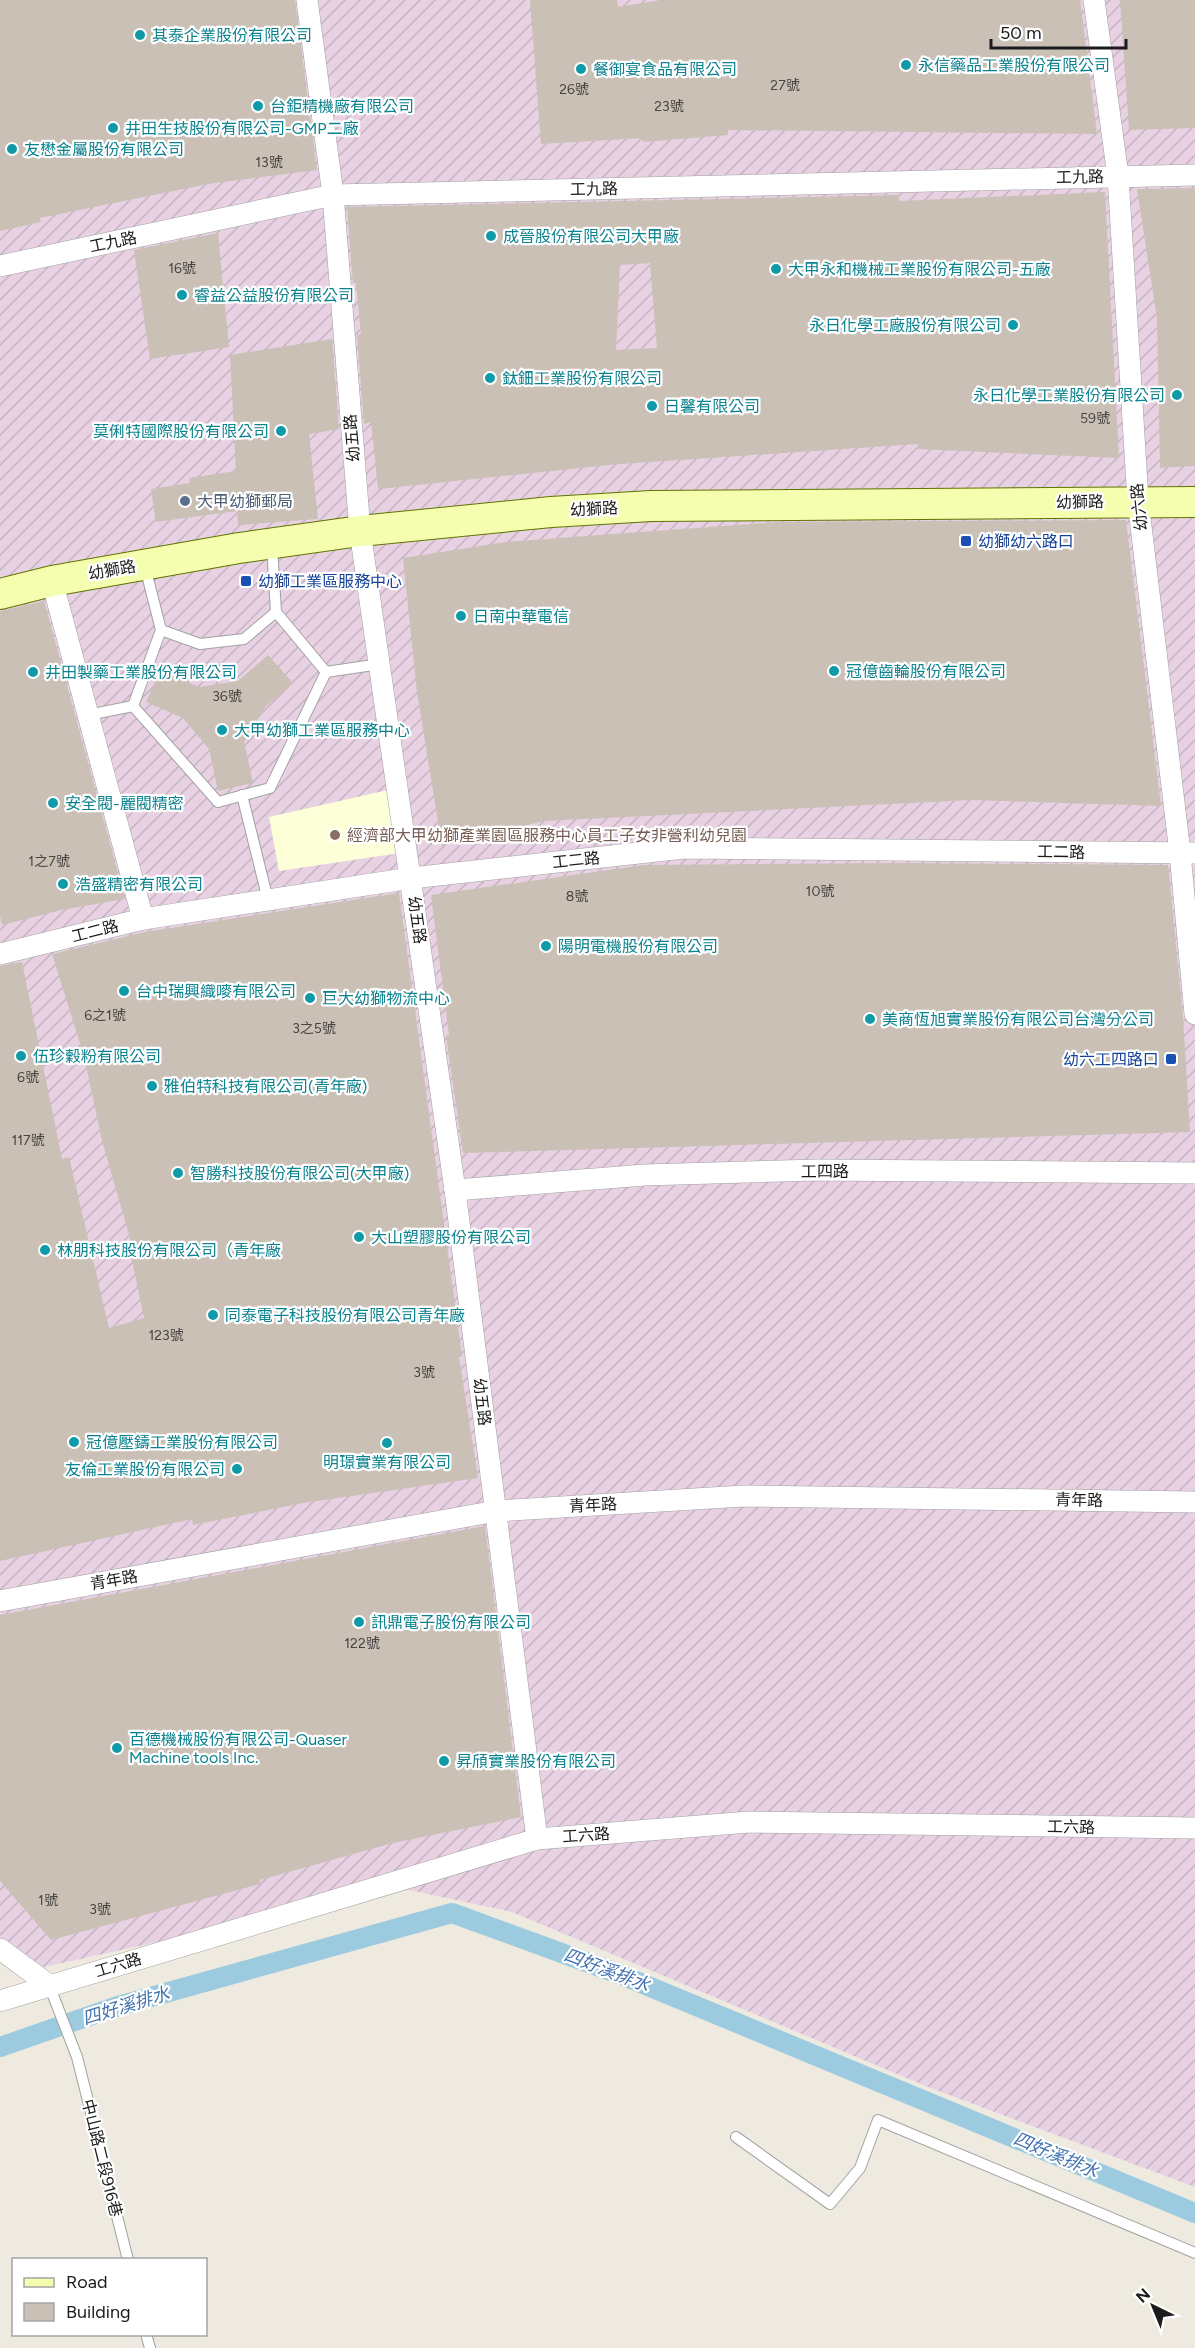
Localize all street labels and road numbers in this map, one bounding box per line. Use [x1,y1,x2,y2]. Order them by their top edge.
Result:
street label: 工九路 [1056,167,1104,187]
street label: 工九路 [570,179,618,199]
street label: 工九路 [88,228,138,256]
street label: 幼五路 [340,413,364,463]
street label: 幼六路 [1127,482,1151,532]
street label: 幼獅路 [1056,492,1104,512]
street label: 幼獅路 [570,498,618,520]
street label: 幼獅路 [87,556,137,584]
street label: 工二路 [1037,842,1085,862]
street label: 工二路 [551,848,601,872]
street label: 幼五路 [404,895,430,945]
street label: 工二路 [69,916,121,946]
street label: 工四路 [801,1162,849,1181]
street label: 幼五路 [470,1377,494,1427]
street label: 青年路 [1055,1490,1103,1510]
street label: 青年路 [569,1494,617,1516]
street label: 青年路 [89,1566,139,1594]
street label: 工六路 [1047,1817,1095,1837]
street label: 工六路 [561,1824,611,1846]
street label: 工六路 [92,1949,144,1981]
street label: 中山路二段916巷 [78,2097,126,2219]

